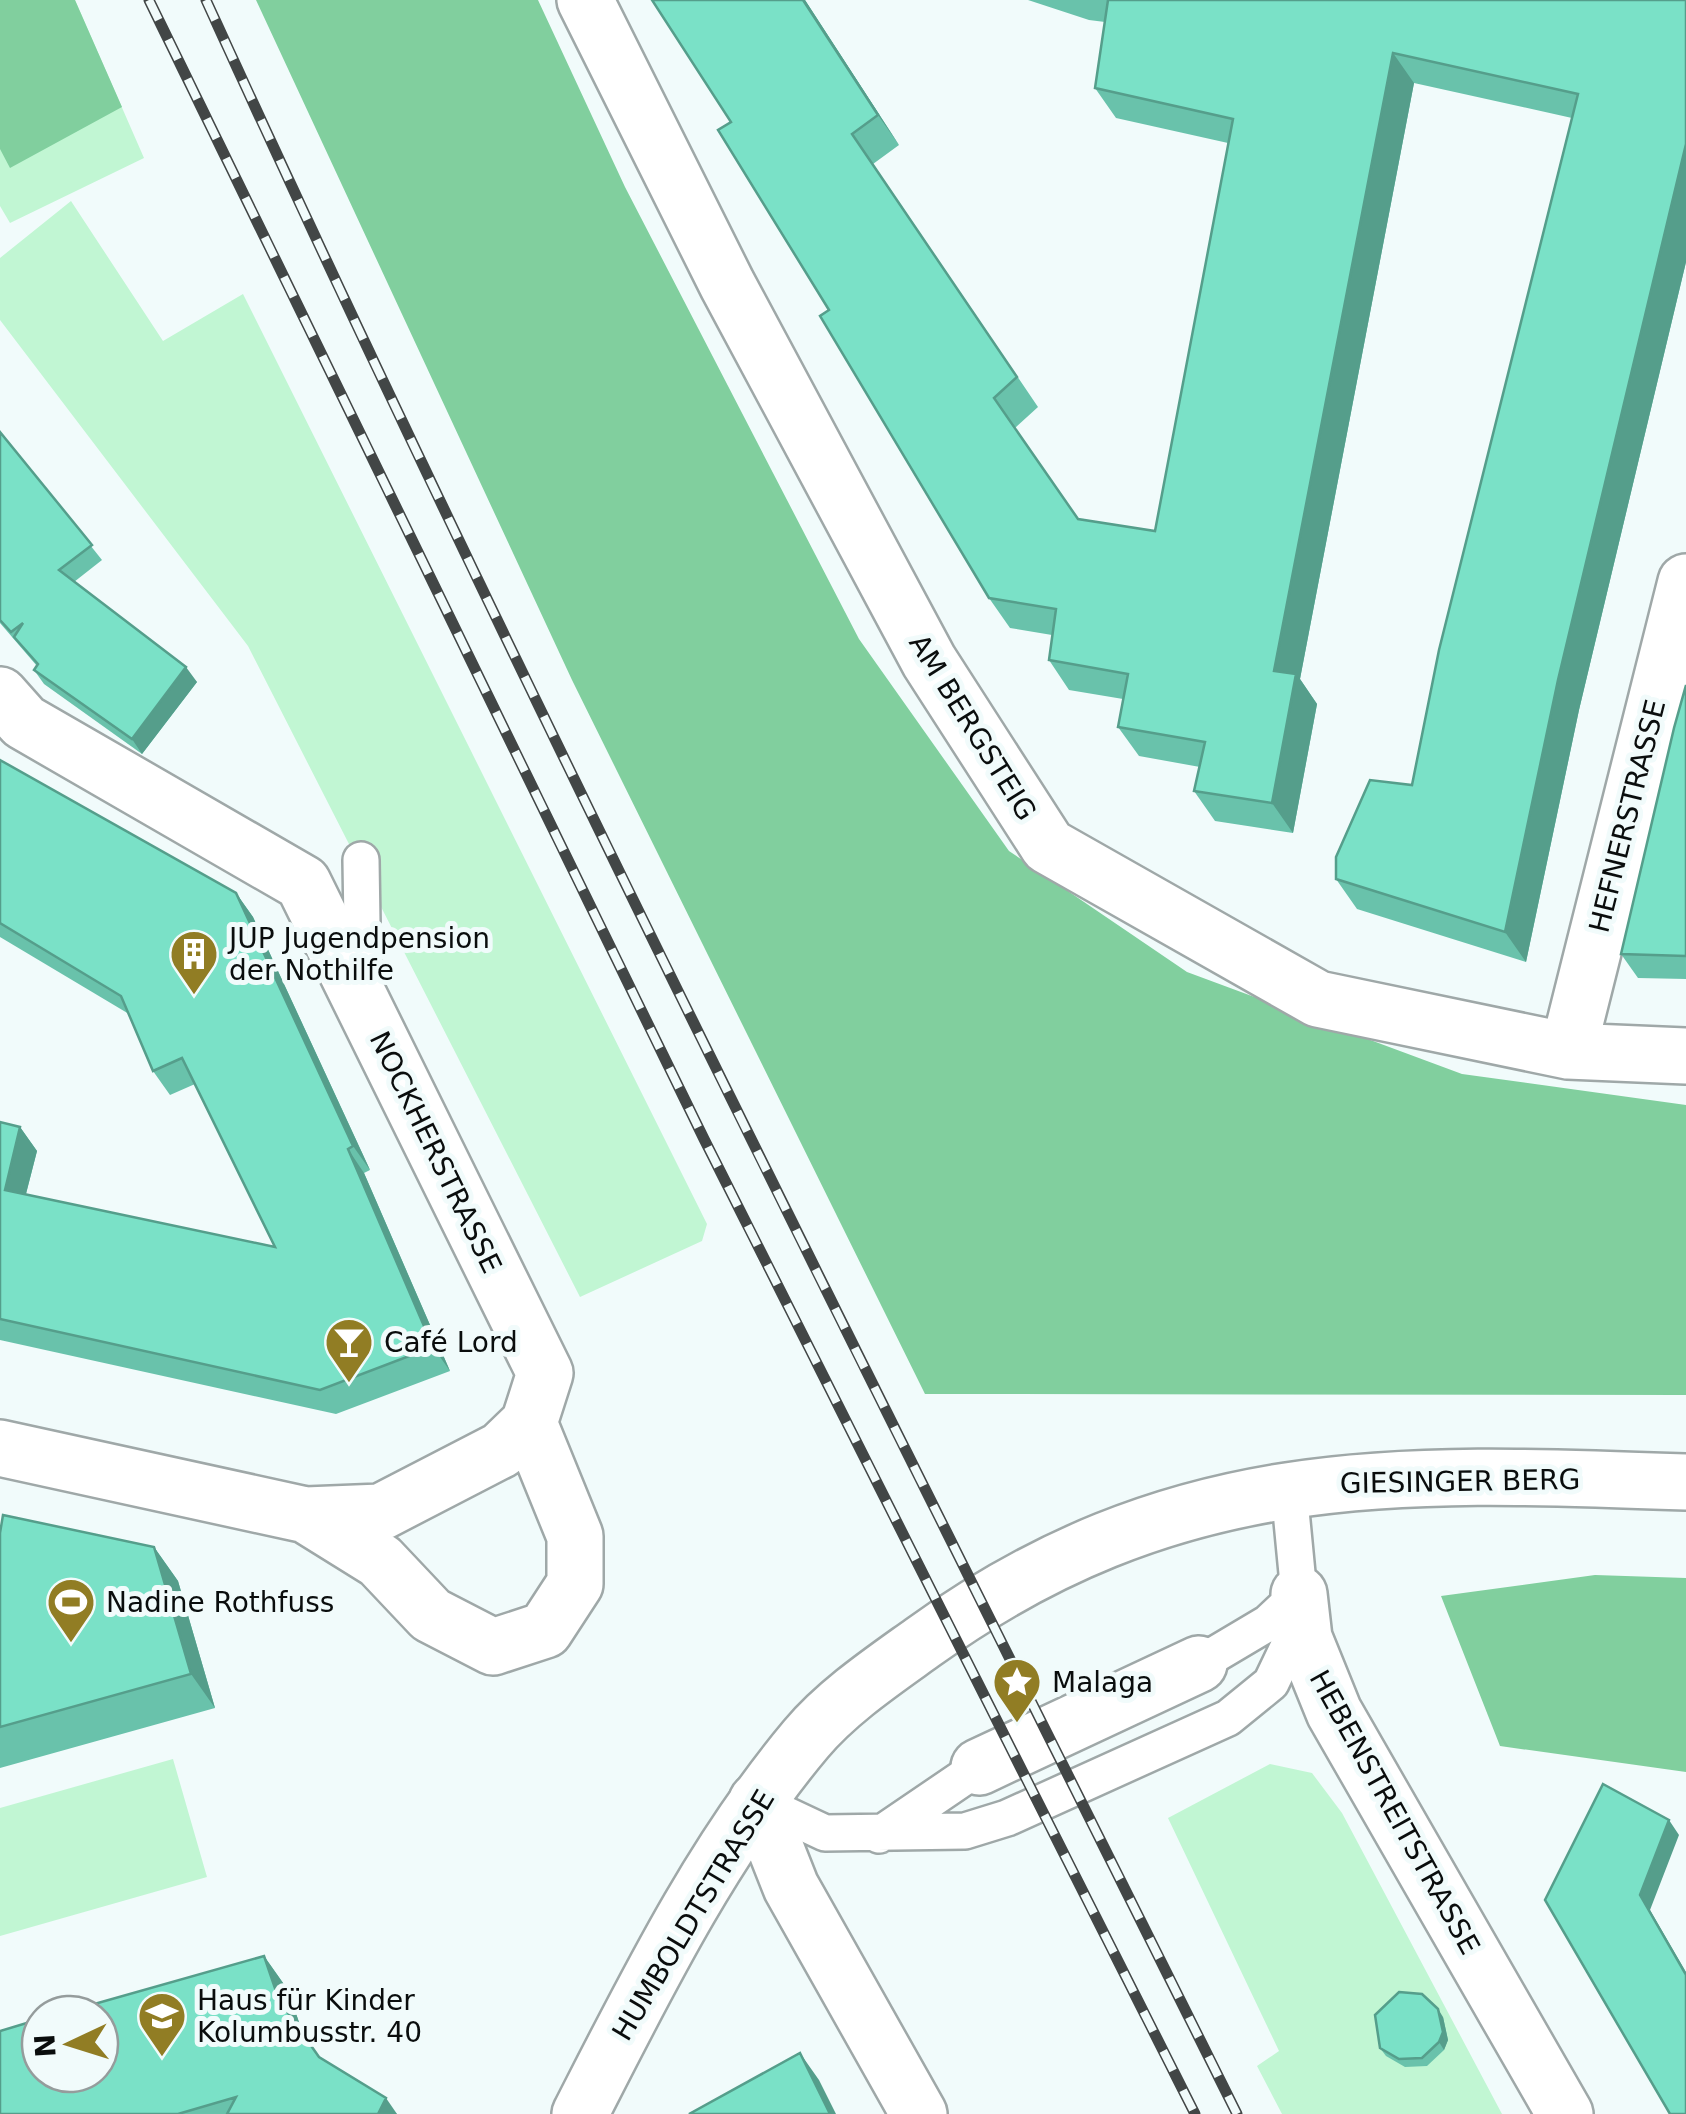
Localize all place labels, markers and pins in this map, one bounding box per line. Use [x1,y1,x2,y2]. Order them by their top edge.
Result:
place label: JUP Jugendpension der Nothilfe [227,922,490,987]
building icon: JUP Jugendpension der Nothilfe [168,928,220,996]
bar icon: Café Lord [323,1316,375,1384]
place label: Café Lord [384,1326,518,1359]
sports icon: Nadine Rothfuss [45,1576,97,1644]
place label: Nadine Rothfuss [106,1586,334,1619]
place icon: Malaga [991,1656,1043,1724]
place label: Malaga [1052,1666,1153,1699]
place label: Haus für Kinder Kolumbusstr. 40 [197,1984,422,2049]
school or university icon: Haus für Kinder Kolumbusstr. 40 [136,1990,188,2058]

